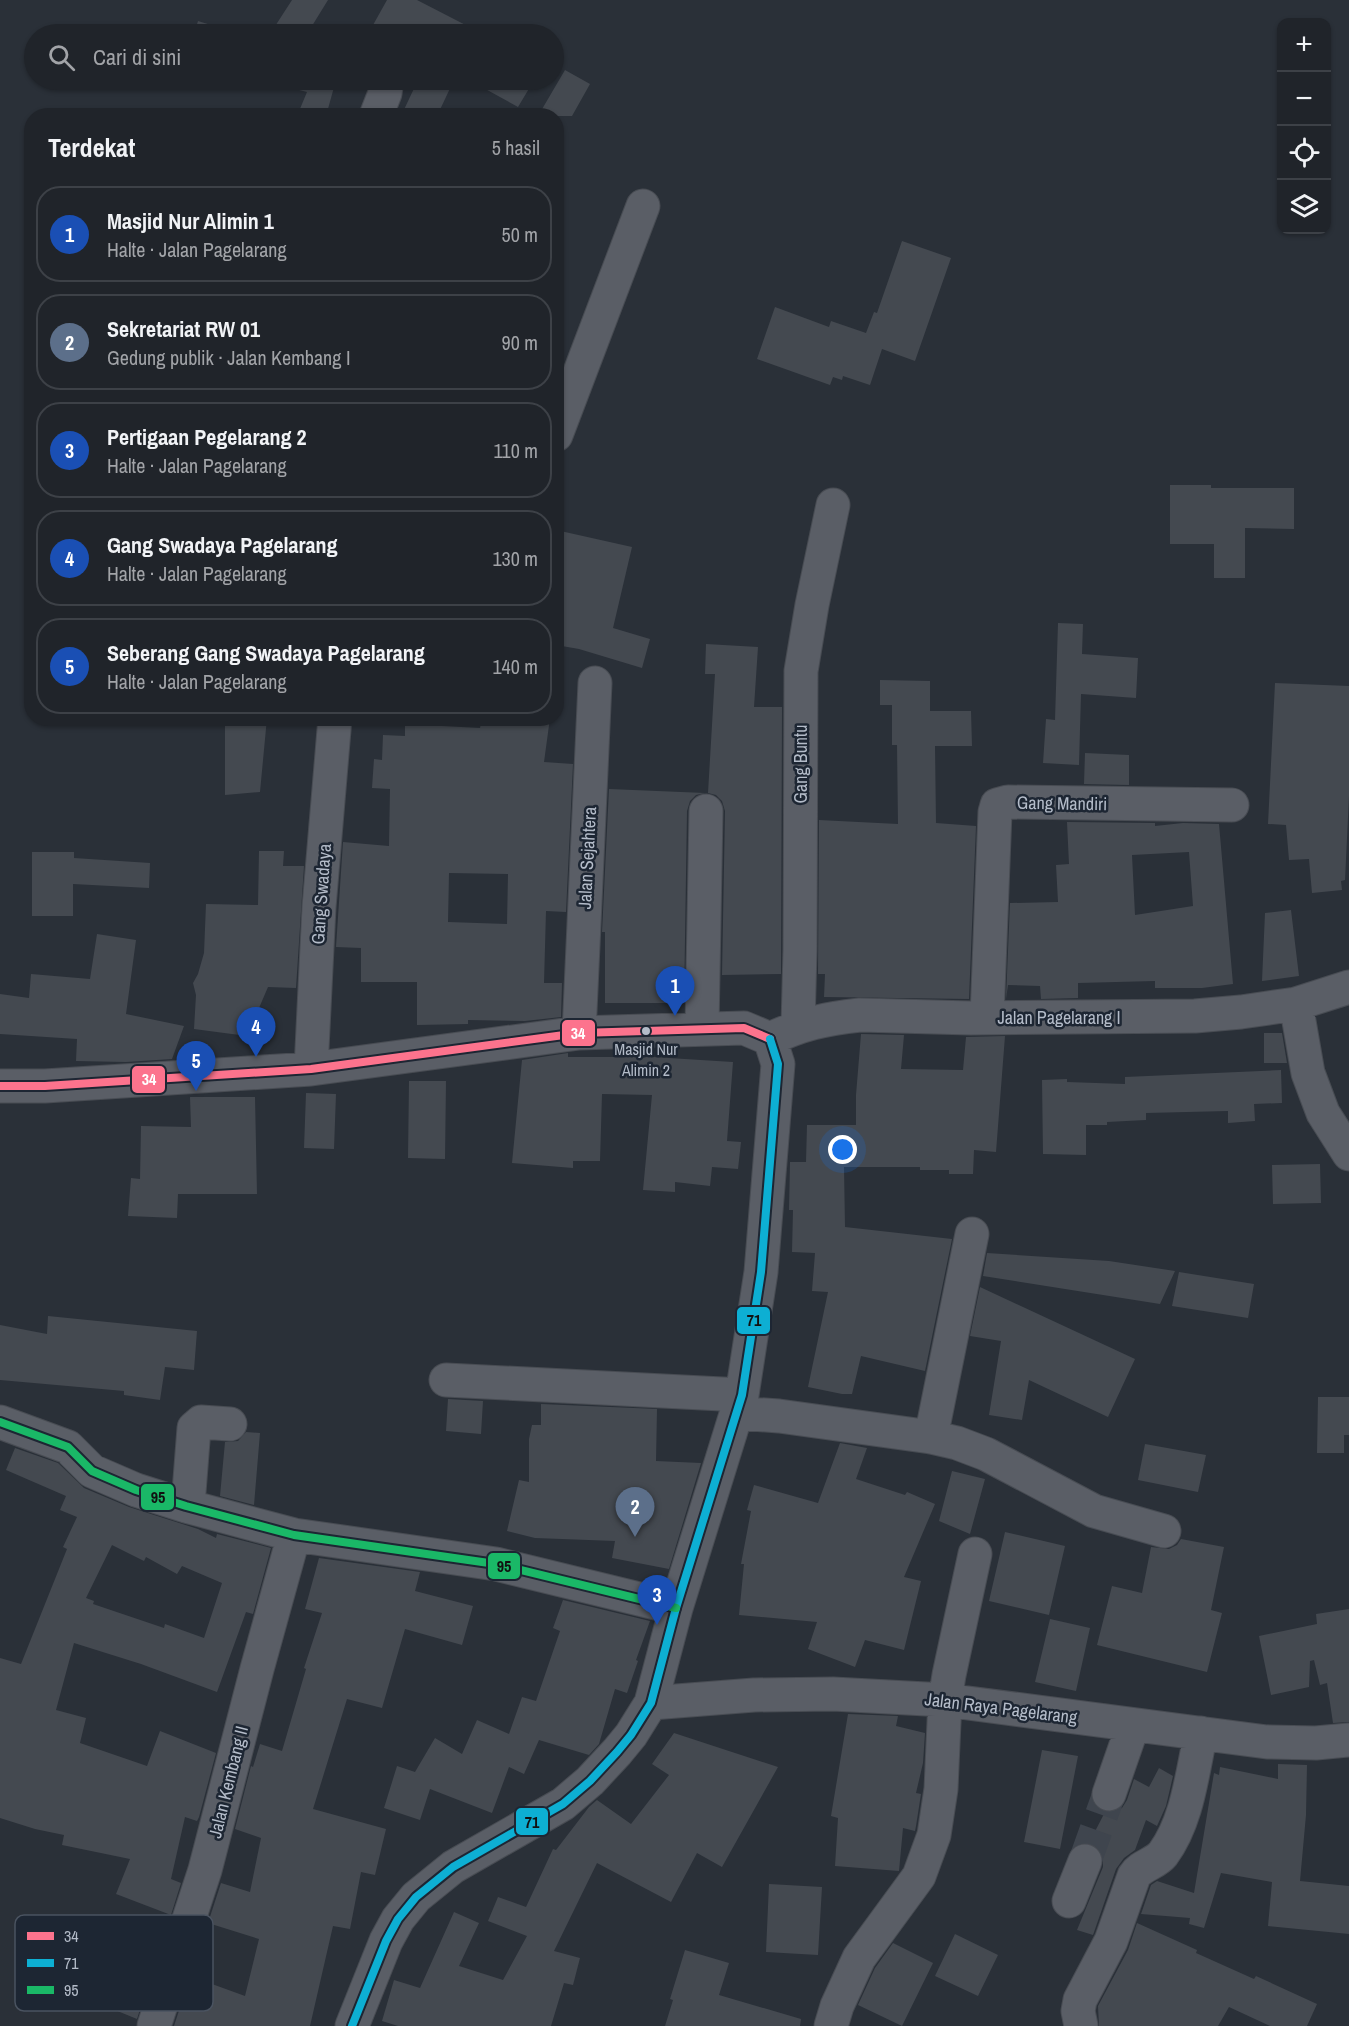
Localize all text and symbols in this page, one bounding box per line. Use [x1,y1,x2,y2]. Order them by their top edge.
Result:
map controls [1277,18,1331,234]
button: + [1277,18,1331,72]
search box [24,24,564,90]
icon: search [45,41,78,74]
text: Cari di sini [93,42,181,72]
button: − [1277,72,1331,126]
button: locate [1277,126,1331,180]
text: Terdekat [48,130,135,165]
text: 5 hasil [492,134,540,161]
button: layers [1277,180,1331,234]
text: Masjid Nur Alimin 1 [107,206,274,236]
text: 1 [65,221,74,248]
text: 50 m [502,221,538,248]
text: Halte · Jalan Pagelarang [107,236,287,263]
text: Sekretariat RW 01 [107,314,260,344]
text: 2 [65,329,74,356]
text: 90 m [502,329,538,356]
text: Gedung publik · Jalan Kembang I [107,344,350,371]
text: Pertigaan Pegelarang 2 [107,422,307,452]
text: 3 [65,437,74,464]
text: 110 m [494,437,538,464]
text: Halte · Jalan Pagelarang [107,452,287,479]
text: Gang Swadaya Pagelarang [107,530,338,560]
text: 4 [65,545,74,572]
text: 130 m [492,545,538,572]
text: Halte · Jalan Pagelarang [107,560,287,587]
text: Seberang Gang Swadaya Pagelarang [107,638,425,668]
text: 5 [65,653,74,680]
text: 140 m [492,653,538,680]
text: Halte · Jalan Pagelarang [107,668,287,695]
street label: Gang Buntu [788,725,813,803]
street label: Gang Mandiri [1017,790,1107,816]
street label: Jalan Sejahtera [572,806,602,910]
street label: Gang Swadaya [305,843,337,945]
pin: 1 [656,966,694,1016]
street label: Jalan Pagelarang I [997,1005,1121,1030]
pin: 4 [236,1008,276,1057]
line badge: 34 [561,1019,596,1047]
text: 34 [571,1022,586,1044]
marker: Masjid Nur Alimin 2 [640,1025,652,1037]
place label: Masjid Nur Alimin 2 [614,1038,678,1081]
pin: 5 [176,1042,216,1091]
line badge: 34 [131,1065,166,1094]
text: 34 [142,1068,157,1090]
your location [828,1135,857,1164]
line badge: 71 [736,1306,771,1335]
text: 71 [747,1309,762,1331]
line badge: 95 [140,1483,175,1511]
text: 95 [151,1486,165,1508]
pin: 2 [616,1488,654,1537]
line badge: 95 [487,1552,521,1580]
text: 95 [497,1555,511,1577]
pin: 3 [638,1576,676,1625]
street label: Jalan Raya Pagelarang [923,1686,1079,1730]
street label: Jalan Kembang II [202,1723,254,1841]
line badge: 71 [515,1807,549,1836]
text: 71 [525,1811,540,1833]
legend [15,1915,213,2011]
text: 34 [64,1925,79,1947]
text: 71 [64,1952,79,1974]
text: 95 [64,1979,79,2001]

